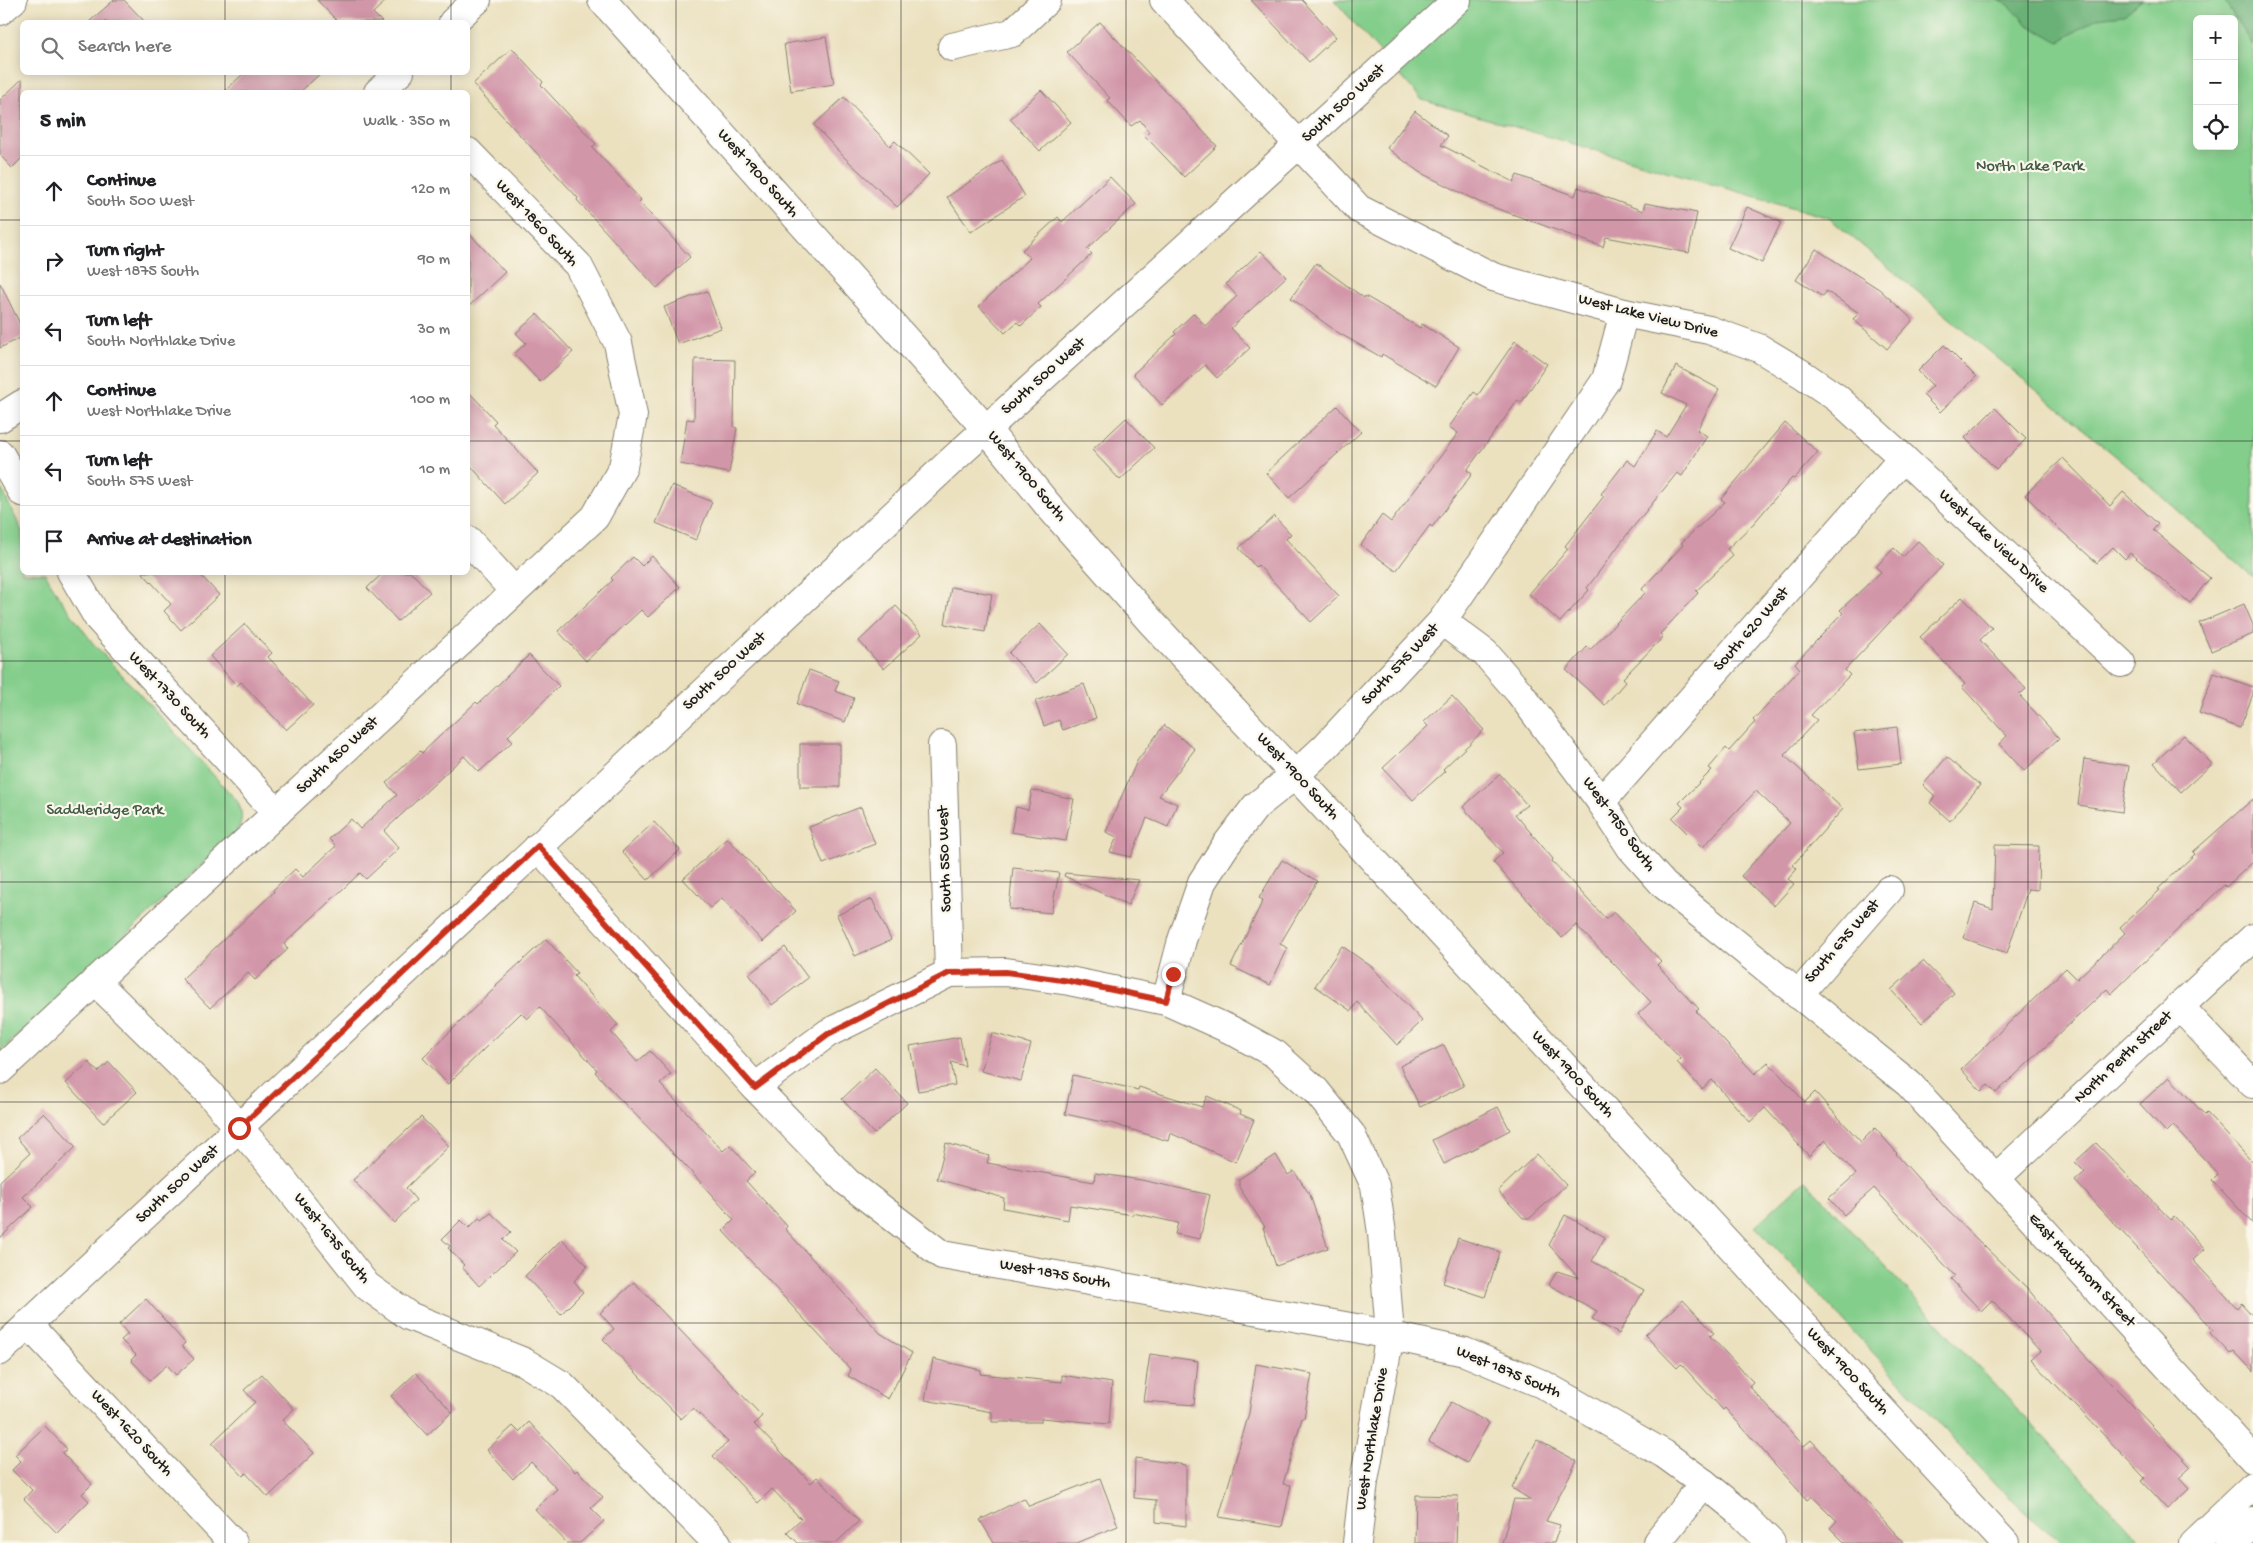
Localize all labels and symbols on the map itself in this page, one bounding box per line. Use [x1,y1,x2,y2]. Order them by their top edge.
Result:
street label: South 500 West [1298,60,1391,147]
street label: West 1900 South [712,126,802,223]
park label: North Lake Park [1976,158,2086,177]
street label: West 1860 South [491,176,582,272]
street label: West Lake View Drive [1576,290,1721,344]
street label: South 500 West [998,333,1091,420]
street label: West 1900 South [982,428,1070,527]
street label: West Lake View Drive [1934,486,2053,598]
street label: South 620 West [1710,583,1795,676]
street label: South 575 West [1358,619,1445,710]
street label: South 500 West [679,628,772,715]
street label: West 1730 South [124,648,215,744]
street label: South 450 West [293,712,384,799]
street label: West 1900 South [1252,729,1343,825]
street label: West 1950 South [1577,774,1659,876]
park label: Saddleridge Park [47,802,165,821]
street label: South 550 West [935,804,957,912]
street label: South 675 West [1801,895,1886,988]
route end [1162,963,1185,986]
street label: North Perth Street [2071,1007,2178,1108]
street label: West 1900 South [1527,1027,1618,1123]
route start [228,1117,251,1140]
street label: South 500 West [132,1141,225,1228]
street label: West 1675 South [289,1190,374,1289]
street label: East Hawthorn Street [2023,1210,2140,1333]
street label: West 1875 South [998,1256,1112,1294]
street label: West 1900 South [1802,1324,1893,1420]
street label: West 1875 South [1453,1342,1564,1404]
street label: West Northlake Drive [1352,1366,1394,1512]
street label: West 1620 South [86,1387,176,1482]

